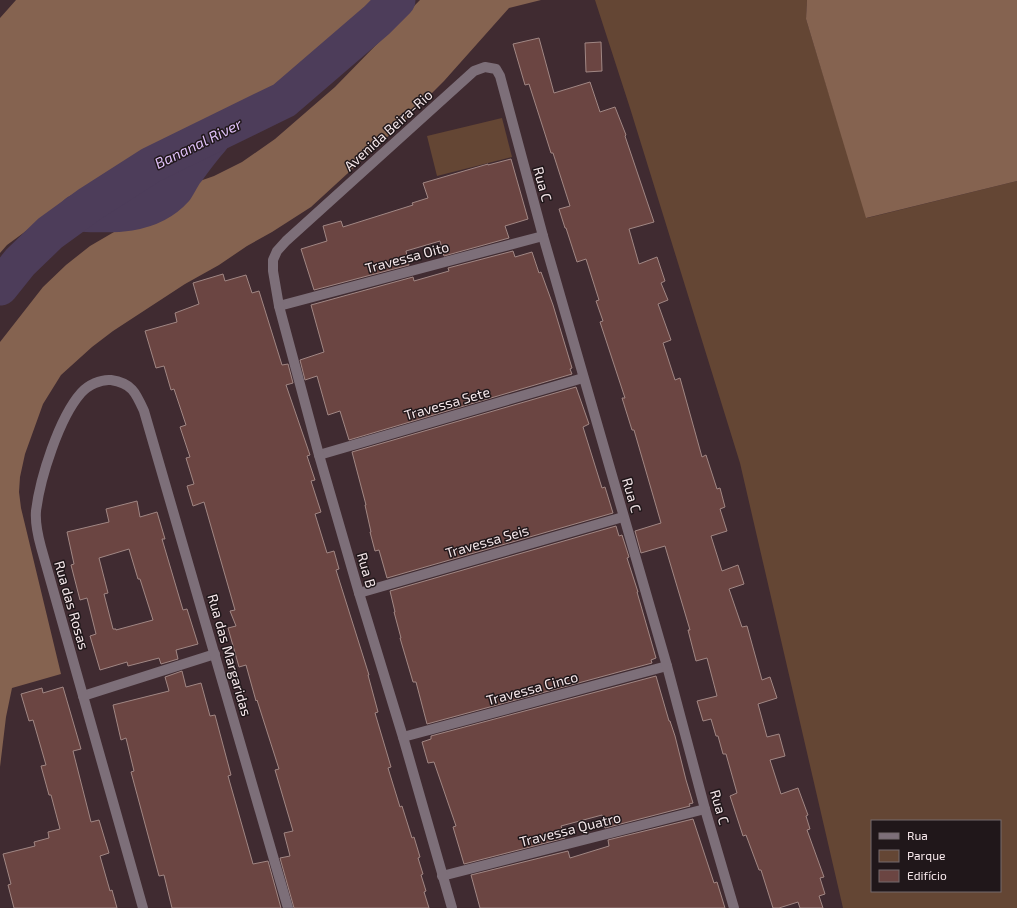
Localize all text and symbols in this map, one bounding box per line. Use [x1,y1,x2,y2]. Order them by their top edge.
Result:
street label: Avenida Beira-Rio [340,86,436,174]
water label: Bananal River [151,114,245,172]
street label: Rua C [530,165,556,203]
street label: Travessa Oito [363,238,451,276]
street label: Travessa Sete [402,383,492,423]
street label: Rua C [619,476,645,514]
street label: Travessa Seis [443,521,531,561]
street label: Rua B [354,550,380,590]
street label: Rua das Rosas [51,559,93,651]
street label: Rua das Margaridas [204,592,256,718]
street label: Travessa Cinco [484,668,580,708]
street label: Rua C [707,788,733,826]
street label: Travessa Quatro [518,808,622,850]
legend [871,820,1001,892]
text: Rua [907,828,928,842]
text: Parque [907,848,945,862]
text: Edifício [907,868,947,882]

